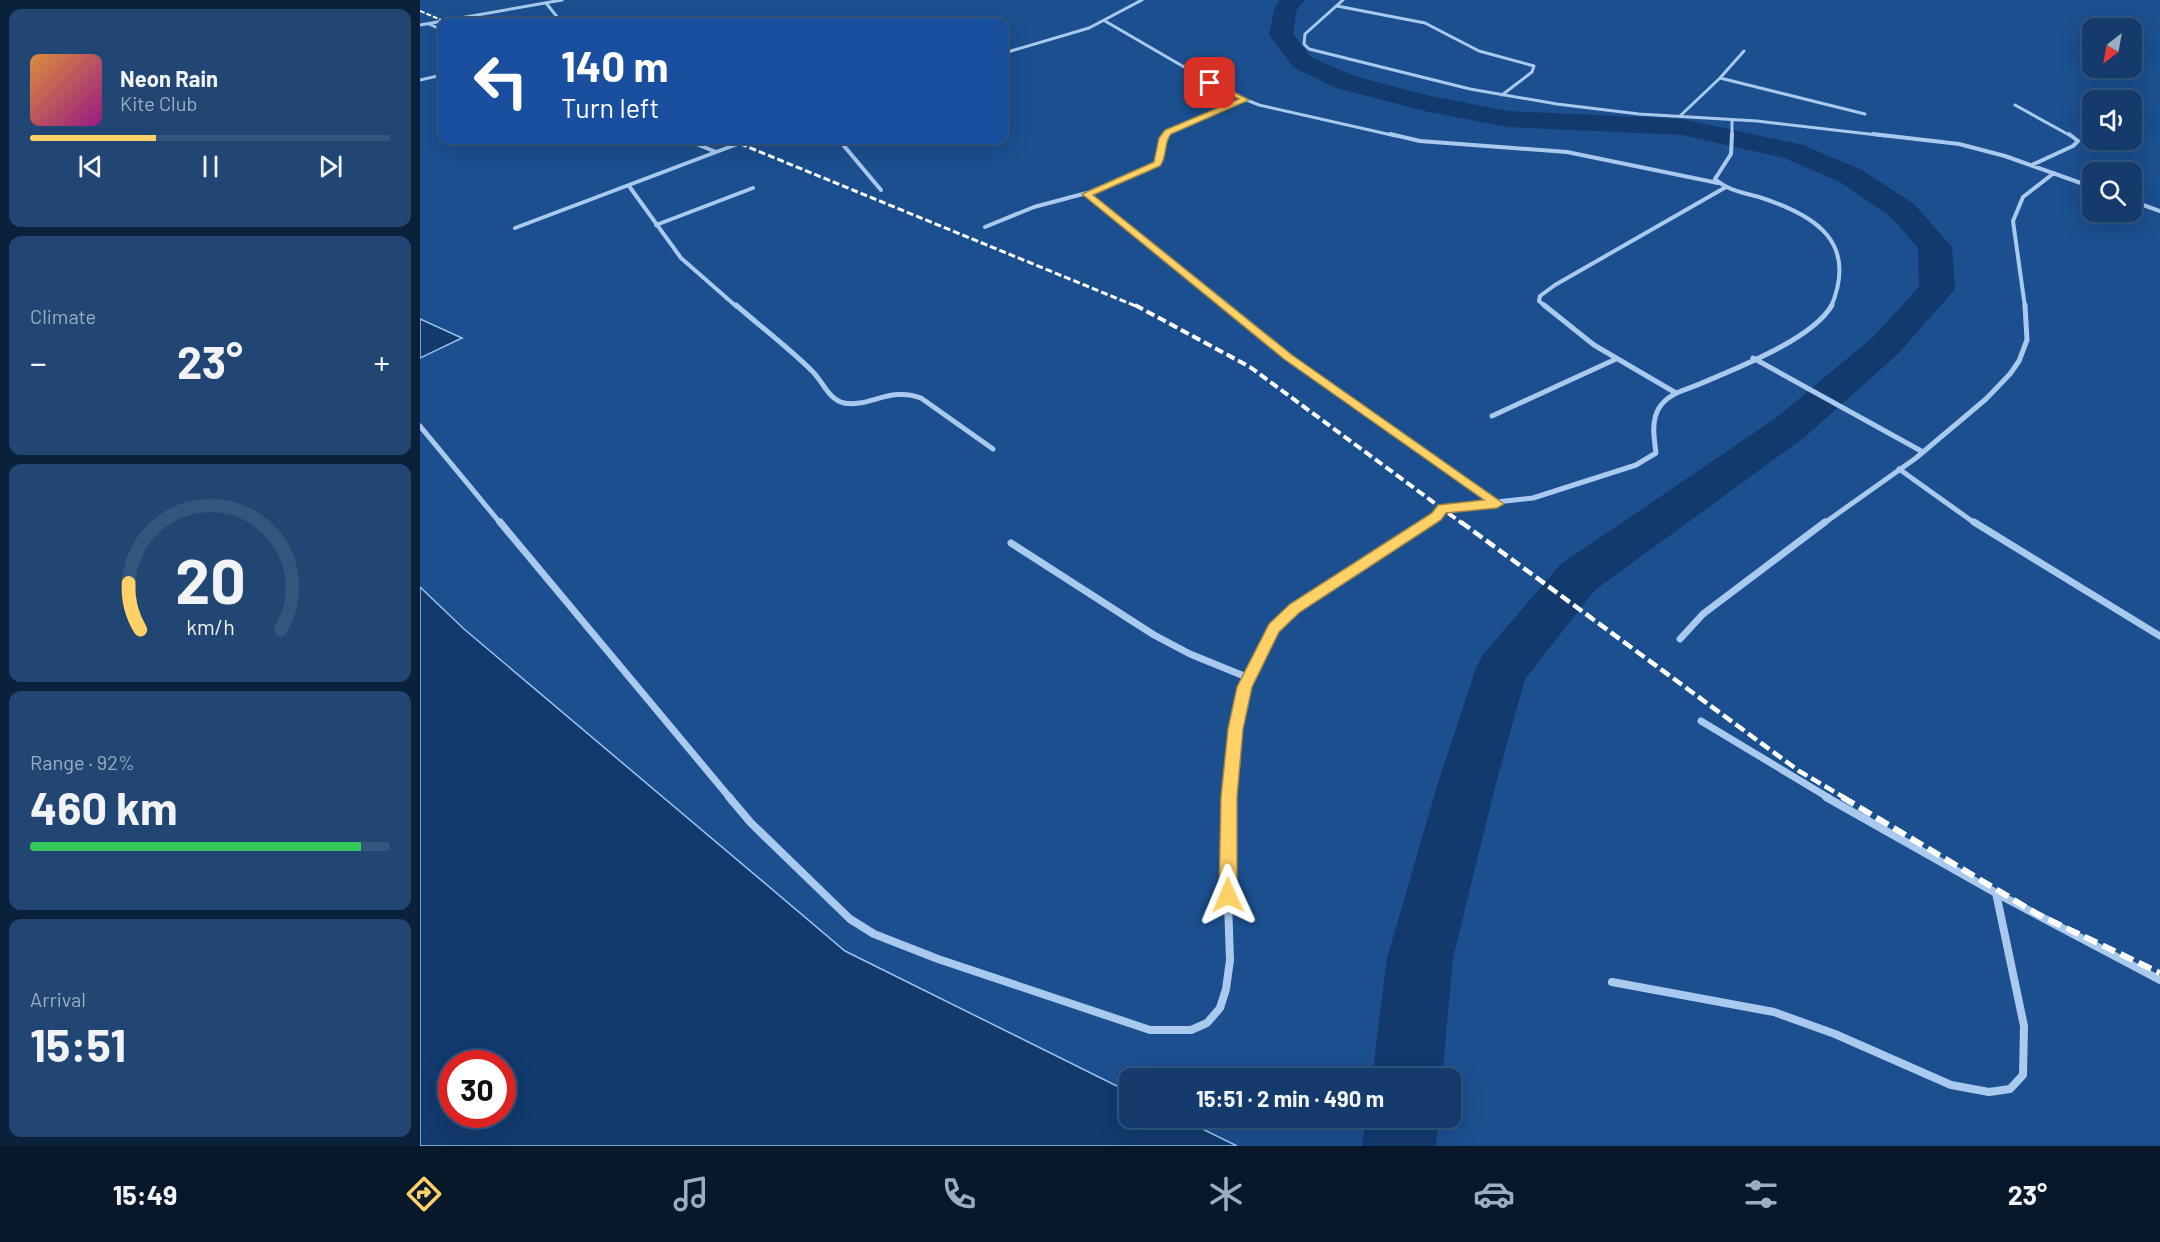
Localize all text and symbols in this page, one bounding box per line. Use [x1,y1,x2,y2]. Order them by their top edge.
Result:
north arrow [2082,18,2142,78]
map controls [2082,18,2142,222]
text: 140 m [561,40,669,90]
icon: left [462,42,540,120]
pin [1184,57,1235,108]
text: Neon Rain [120,65,218,91]
icon: arrive [1193,66,1226,99]
button: sound [2082,90,2142,150]
text: Kite Club [120,91,197,115]
text: Turn left [561,91,659,123]
icon: previous [74,150,107,183]
icon: pause [194,150,227,183]
icon: next [314,150,347,183]
button: search [2082,162,2142,222]
text: Climate [30,304,96,328]
text: 23° [177,334,243,388]
text: − [30,342,47,382]
text: + [373,342,390,382]
text: 20 [175,542,245,616]
text: km/h [186,614,234,639]
text: Range · 92% [30,750,135,774]
text: 460 km [30,780,178,834]
position arrow [1196,863,1260,927]
text: Arrival [30,987,86,1011]
text: 15:51 [30,1017,126,1071]
speed limit sign: 30 [438,1050,516,1128]
text: 15:51 · 2 min · 490 m [1196,1085,1384,1111]
icon: directions [403,1173,445,1215]
icon: music [670,1173,712,1215]
icon: phone [938,1173,980,1215]
icon: climate [1205,1173,1247,1215]
icon: car [1473,1173,1515,1215]
icon: filters [1740,1173,1782,1215]
text: 15:49 [113,1178,177,1210]
text: 23° [2008,1178,2047,1210]

